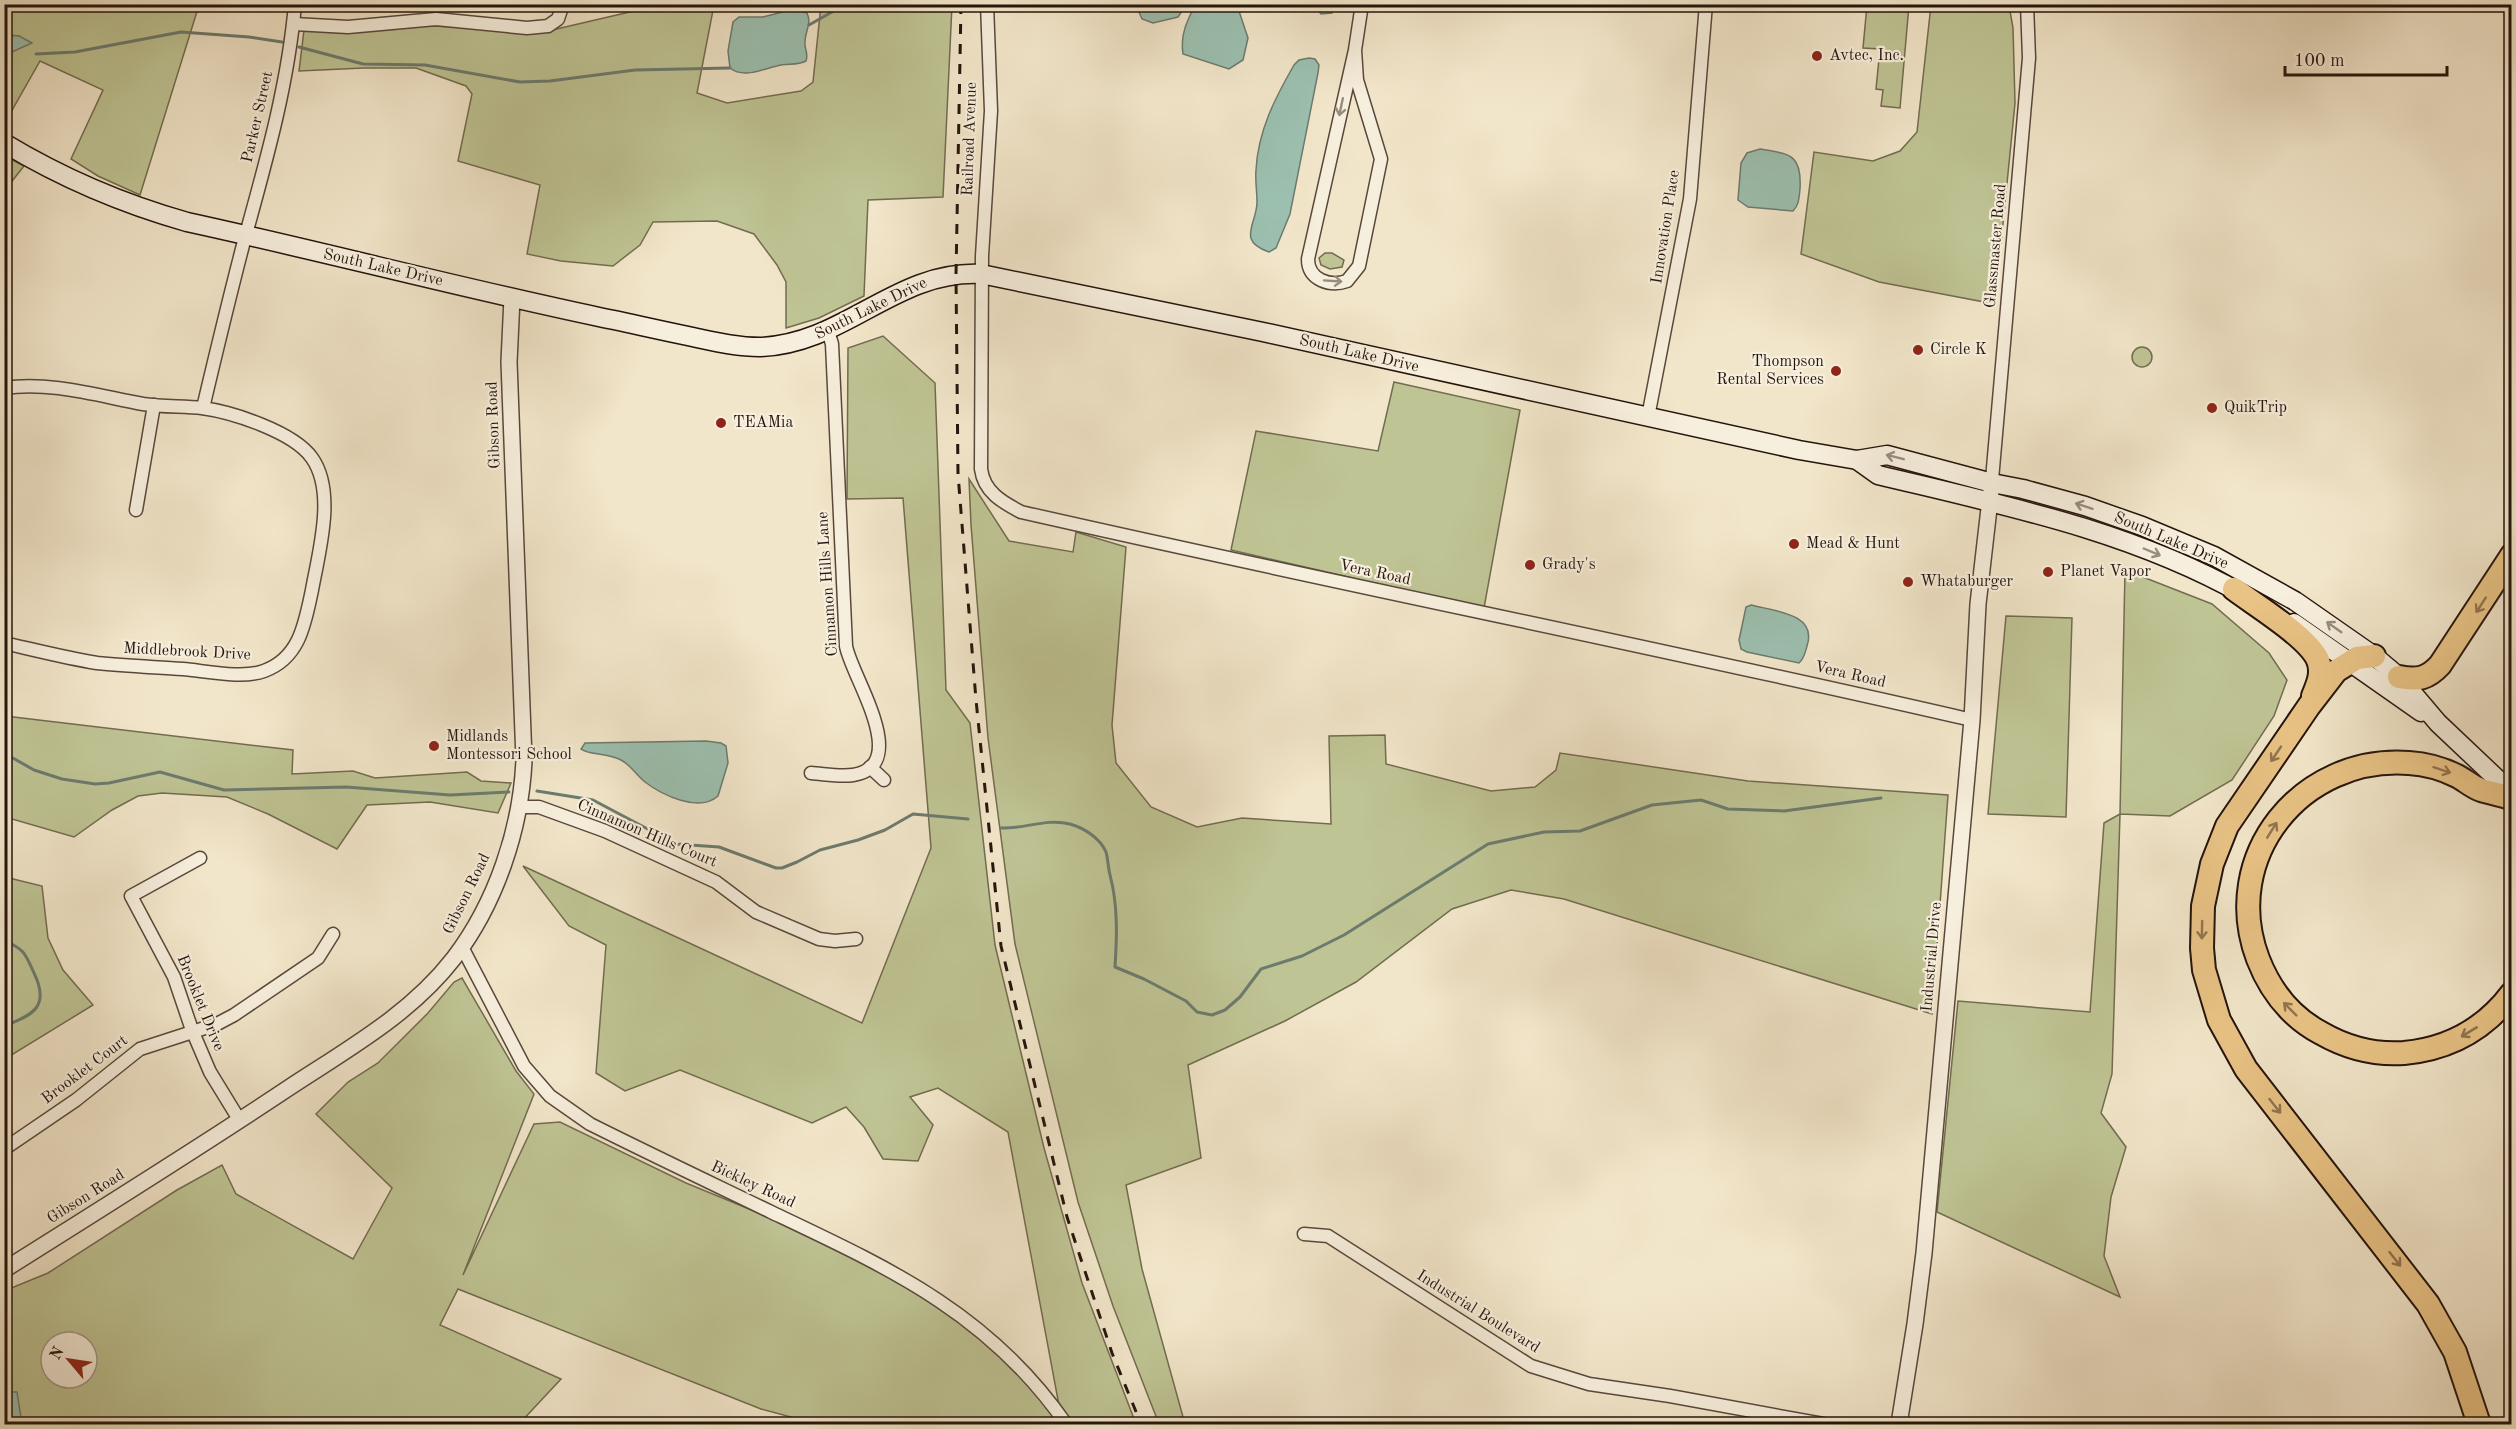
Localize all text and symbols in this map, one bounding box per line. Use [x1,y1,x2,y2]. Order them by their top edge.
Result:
scale bar [2285,39,2447,77]
place label: Avtec, Inc. [1829,48,1904,64]
marker: Avtec, Inc. [1810,49,1824,63]
text: 100 m [2294,52,2345,70]
street label: Parker Street [240,69,276,164]
street label: Railroad Avenue [960,82,980,196]
one-way arrow [1335,96,1346,116]
street label: Innovation Place [1649,169,1683,285]
street label: Glassmaster Road [1983,183,2009,309]
street label: South Lake Drive [322,246,444,290]
street label: South Lake Drive [812,275,930,343]
one-way arrow [1322,276,1342,287]
street label: South Lake Drive [1298,332,1420,376]
place label: Circle K [1930,342,1987,358]
marker: Circle K [1911,343,1925,357]
place label: Thompson Rental Services [1716,354,1824,388]
marker: Thompson Rental Services [1829,364,1843,378]
street label: Gibson Road [484,381,504,469]
place label: QuikTrip [2224,400,2287,416]
marker: QuikTrip [2205,401,2219,415]
place label: TEAMia [733,415,793,431]
marker: TEAMia [714,416,728,430]
one-way arrow [1886,451,1905,463]
one-way arrow [2075,500,2094,511]
street label: South Lake Drive [2112,510,2230,572]
street label: Cinnamon Hills Lane [815,511,841,657]
place label: Mead & Hunt [1806,536,1900,552]
marker: Mead & Hunt [1787,537,1801,551]
one-way arrow [2142,547,2160,558]
place label: Grady's [1542,557,1596,573]
street label: Vera Road [1338,558,1412,588]
marker: Grady's [1523,558,1537,572]
place label: Planet Vapor [2060,564,2151,580]
marker: Planet Vapor [2041,565,2055,579]
place label: Whataburger [1920,574,2013,590]
marker: Whataburger [1901,575,1915,589]
one-way arrow [2474,596,2486,613]
one-way arrow [2326,621,2342,633]
street label: Middlebrook Drive [123,641,251,663]
street label: Vera Road [1813,659,1887,691]
place label: Midlands Montessori School [446,729,572,763]
marker: Midlands Montessori School [427,739,441,753]
one-way arrow [2270,746,2282,762]
one-way arrow [2432,766,2451,777]
street label: Cinnamon Hills Court [575,797,720,871]
one-way arrow [2266,822,2278,839]
street label: Gibson Road [441,851,493,937]
street label: Industrial Drive [1919,901,1945,1013]
one-way arrow [2196,920,2207,940]
street label: Brooklet Drive [173,953,227,1053]
one-way arrow [2283,1002,2298,1016]
one-way arrow [2461,1027,2478,1039]
street label: Brooklet Court [39,1032,131,1107]
one-way arrow [2269,1097,2282,1113]
street label: Bickley Road [708,1159,798,1211]
street label: Gibson Road [45,1167,127,1227]
one-way arrow [2389,1251,2402,1267]
street label: Industrial Boulevard [1414,1268,1542,1356]
north arrow [39,1330,99,1390]
text: N [48,1344,68,1363]

